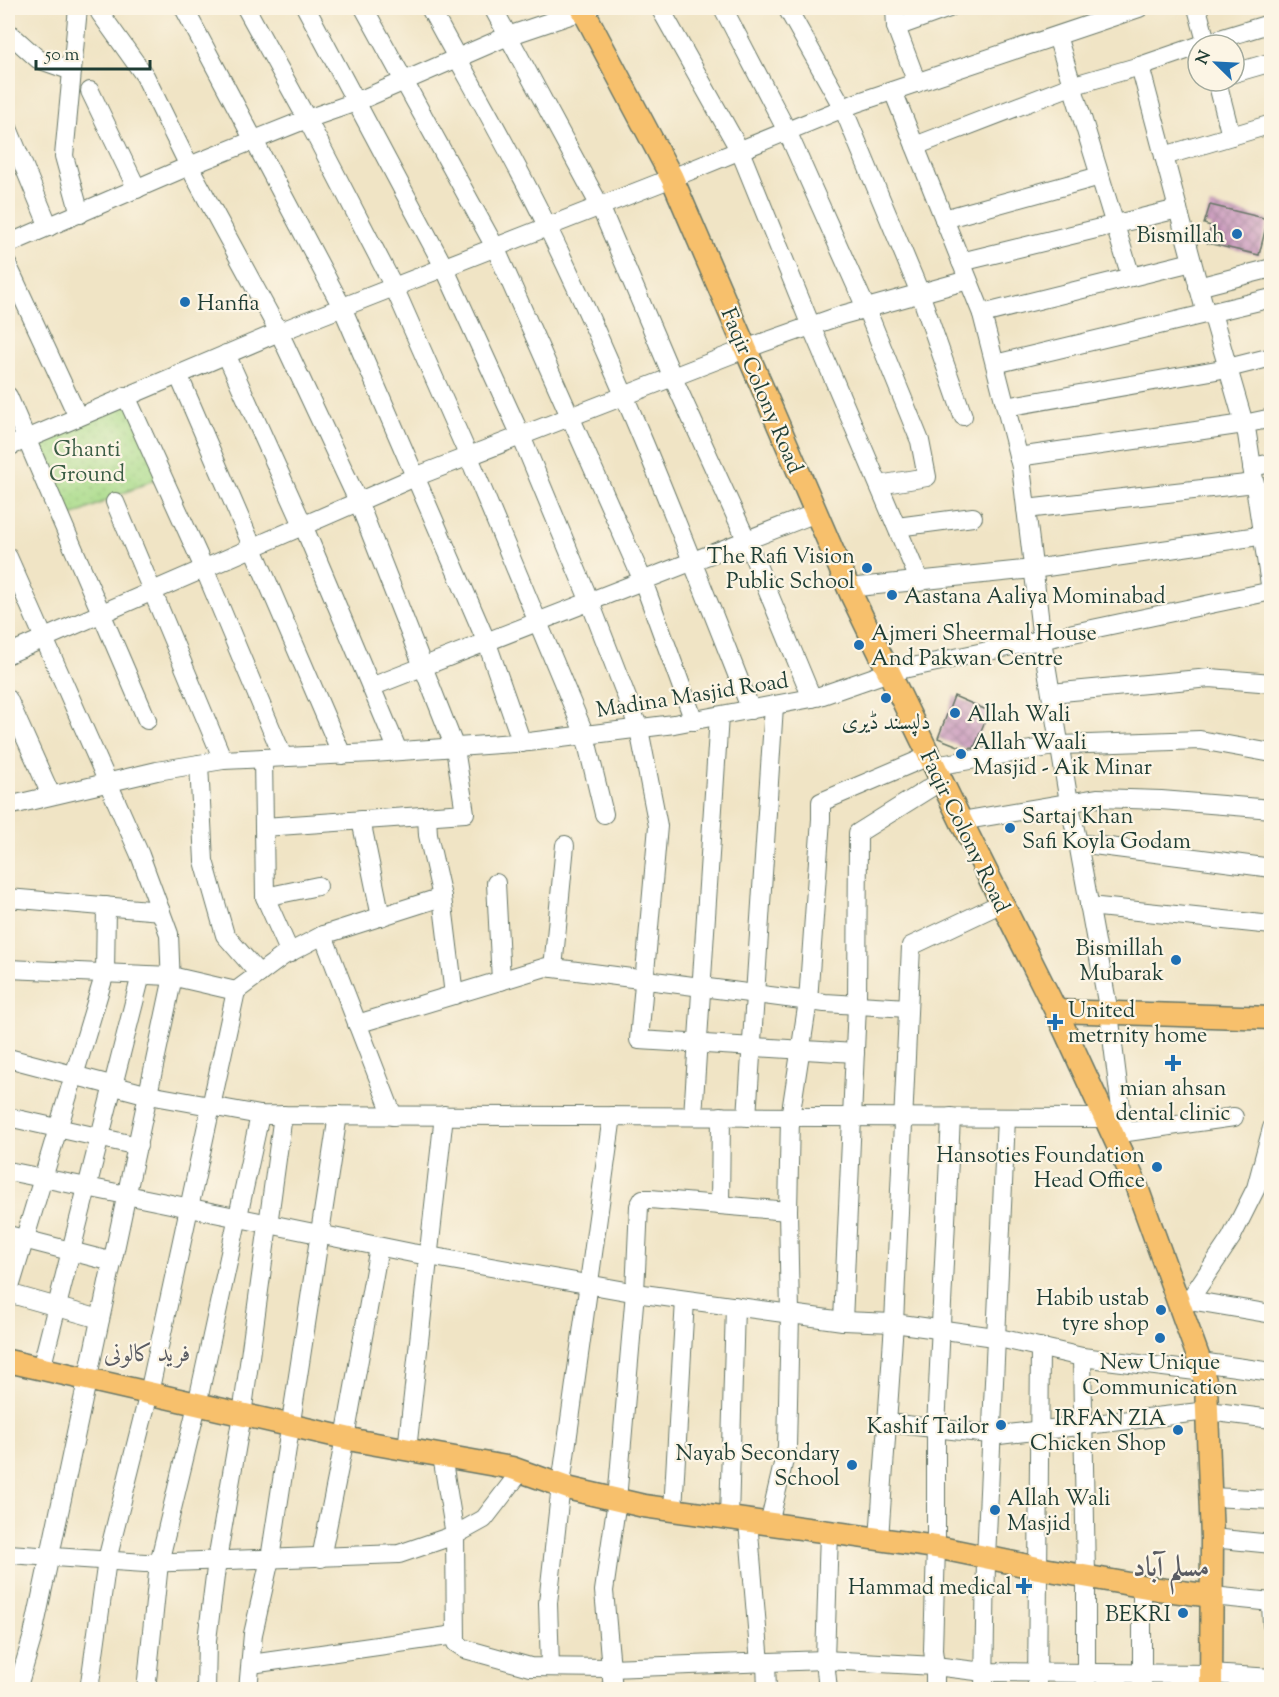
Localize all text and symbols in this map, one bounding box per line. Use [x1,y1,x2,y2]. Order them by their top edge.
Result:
scale bar [36,33,150,71]
north arrow [1186,33,1246,93]
text: 50 m [44,43,80,69]
text: N [1191,47,1218,68]
place label: Bismillah [1136,221,1225,253]
marker: Bismillah [1230,227,1244,241]
place label: Hanfia [197,289,260,321]
marker: Hanfia [178,295,192,309]
street label: Faqir Colony Road [711,303,810,479]
park label: Ghanti Ground [49,435,125,492]
place label: The Rafi Vision Public School [707,542,855,599]
marker: The Rafi Vision Public School [860,561,874,575]
place label: Aastana Aaliya Mominabad [904,582,1166,614]
marker: Aastana Aaliya Mominabad [885,588,899,602]
place label: Ajmeri Sheermal House And Pakwan Centre [871,619,1097,676]
marker: Ajmeri Sheermal House And Pakwan Centre [852,638,866,652]
street label: Madina Masjid Road [594,666,791,728]
marker: دلپسند ڈیری [879,691,893,705]
place label: Allah Wali [967,700,1071,732]
marker: Allah Wali [948,706,962,720]
place label: دلپسند ڈیری [841,708,931,740]
place label: Allah Waali Masjid - Aik Minar [973,728,1152,785]
street label: Faqir Colony Road [910,746,1017,919]
marker: Allah Waali Masjid - Aik Minar [954,747,968,761]
place label: Sartaj Khan Safi Koyla Godam [1022,802,1191,859]
marker: Sartaj Khan Safi Koyla Godam [1003,821,1017,835]
place label: Bismillah Mubarak [1075,934,1164,991]
marker: Bismillah Mubarak [1169,953,1183,967]
place label: United metrnity home [1068,996,1207,1053]
marker: United metrnity home [1046,1013,1064,1031]
marker: mian ahsan dental clinic [1164,1054,1182,1072]
place label: mian ahsan dental clinic [1115,1074,1231,1131]
place label: Hansoties Foundation Head Office [936,1141,1145,1198]
marker: Hansoties Foundation Head Office [1150,1160,1164,1174]
place label: Habib ustab tyre shop [1036,1284,1149,1341]
marker: Habib ustab tyre shop [1154,1303,1168,1317]
marker: New Unique Communication [1153,1331,1167,1345]
district label: فرید کالونی [104,1338,190,1372]
place label: New Unique Communication [1082,1348,1238,1405]
place label: IRFAN ZIA Chicken Shop [1030,1404,1166,1461]
place label: Kashif Tailor [867,1412,989,1444]
marker: Kashif Tailor [994,1418,1008,1432]
marker: IRFAN ZIA Chicken Shop [1171,1423,1185,1437]
place label: Nayab Secondary School [676,1439,840,1496]
marker: Nayab Secondary School [845,1458,859,1472]
place label: Allah Wali Masjid [1007,1484,1111,1541]
marker: Allah Wali Masjid [988,1503,1002,1517]
district label: مسلم آباد [1133,1549,1209,1595]
place label: Hammad medical [848,1573,1012,1605]
marker: Hammad medical [1017,1579,1031,1593]
place label: BEKRI [1105,1600,1171,1632]
marker: BEKRI [1176,1606,1190,1620]

